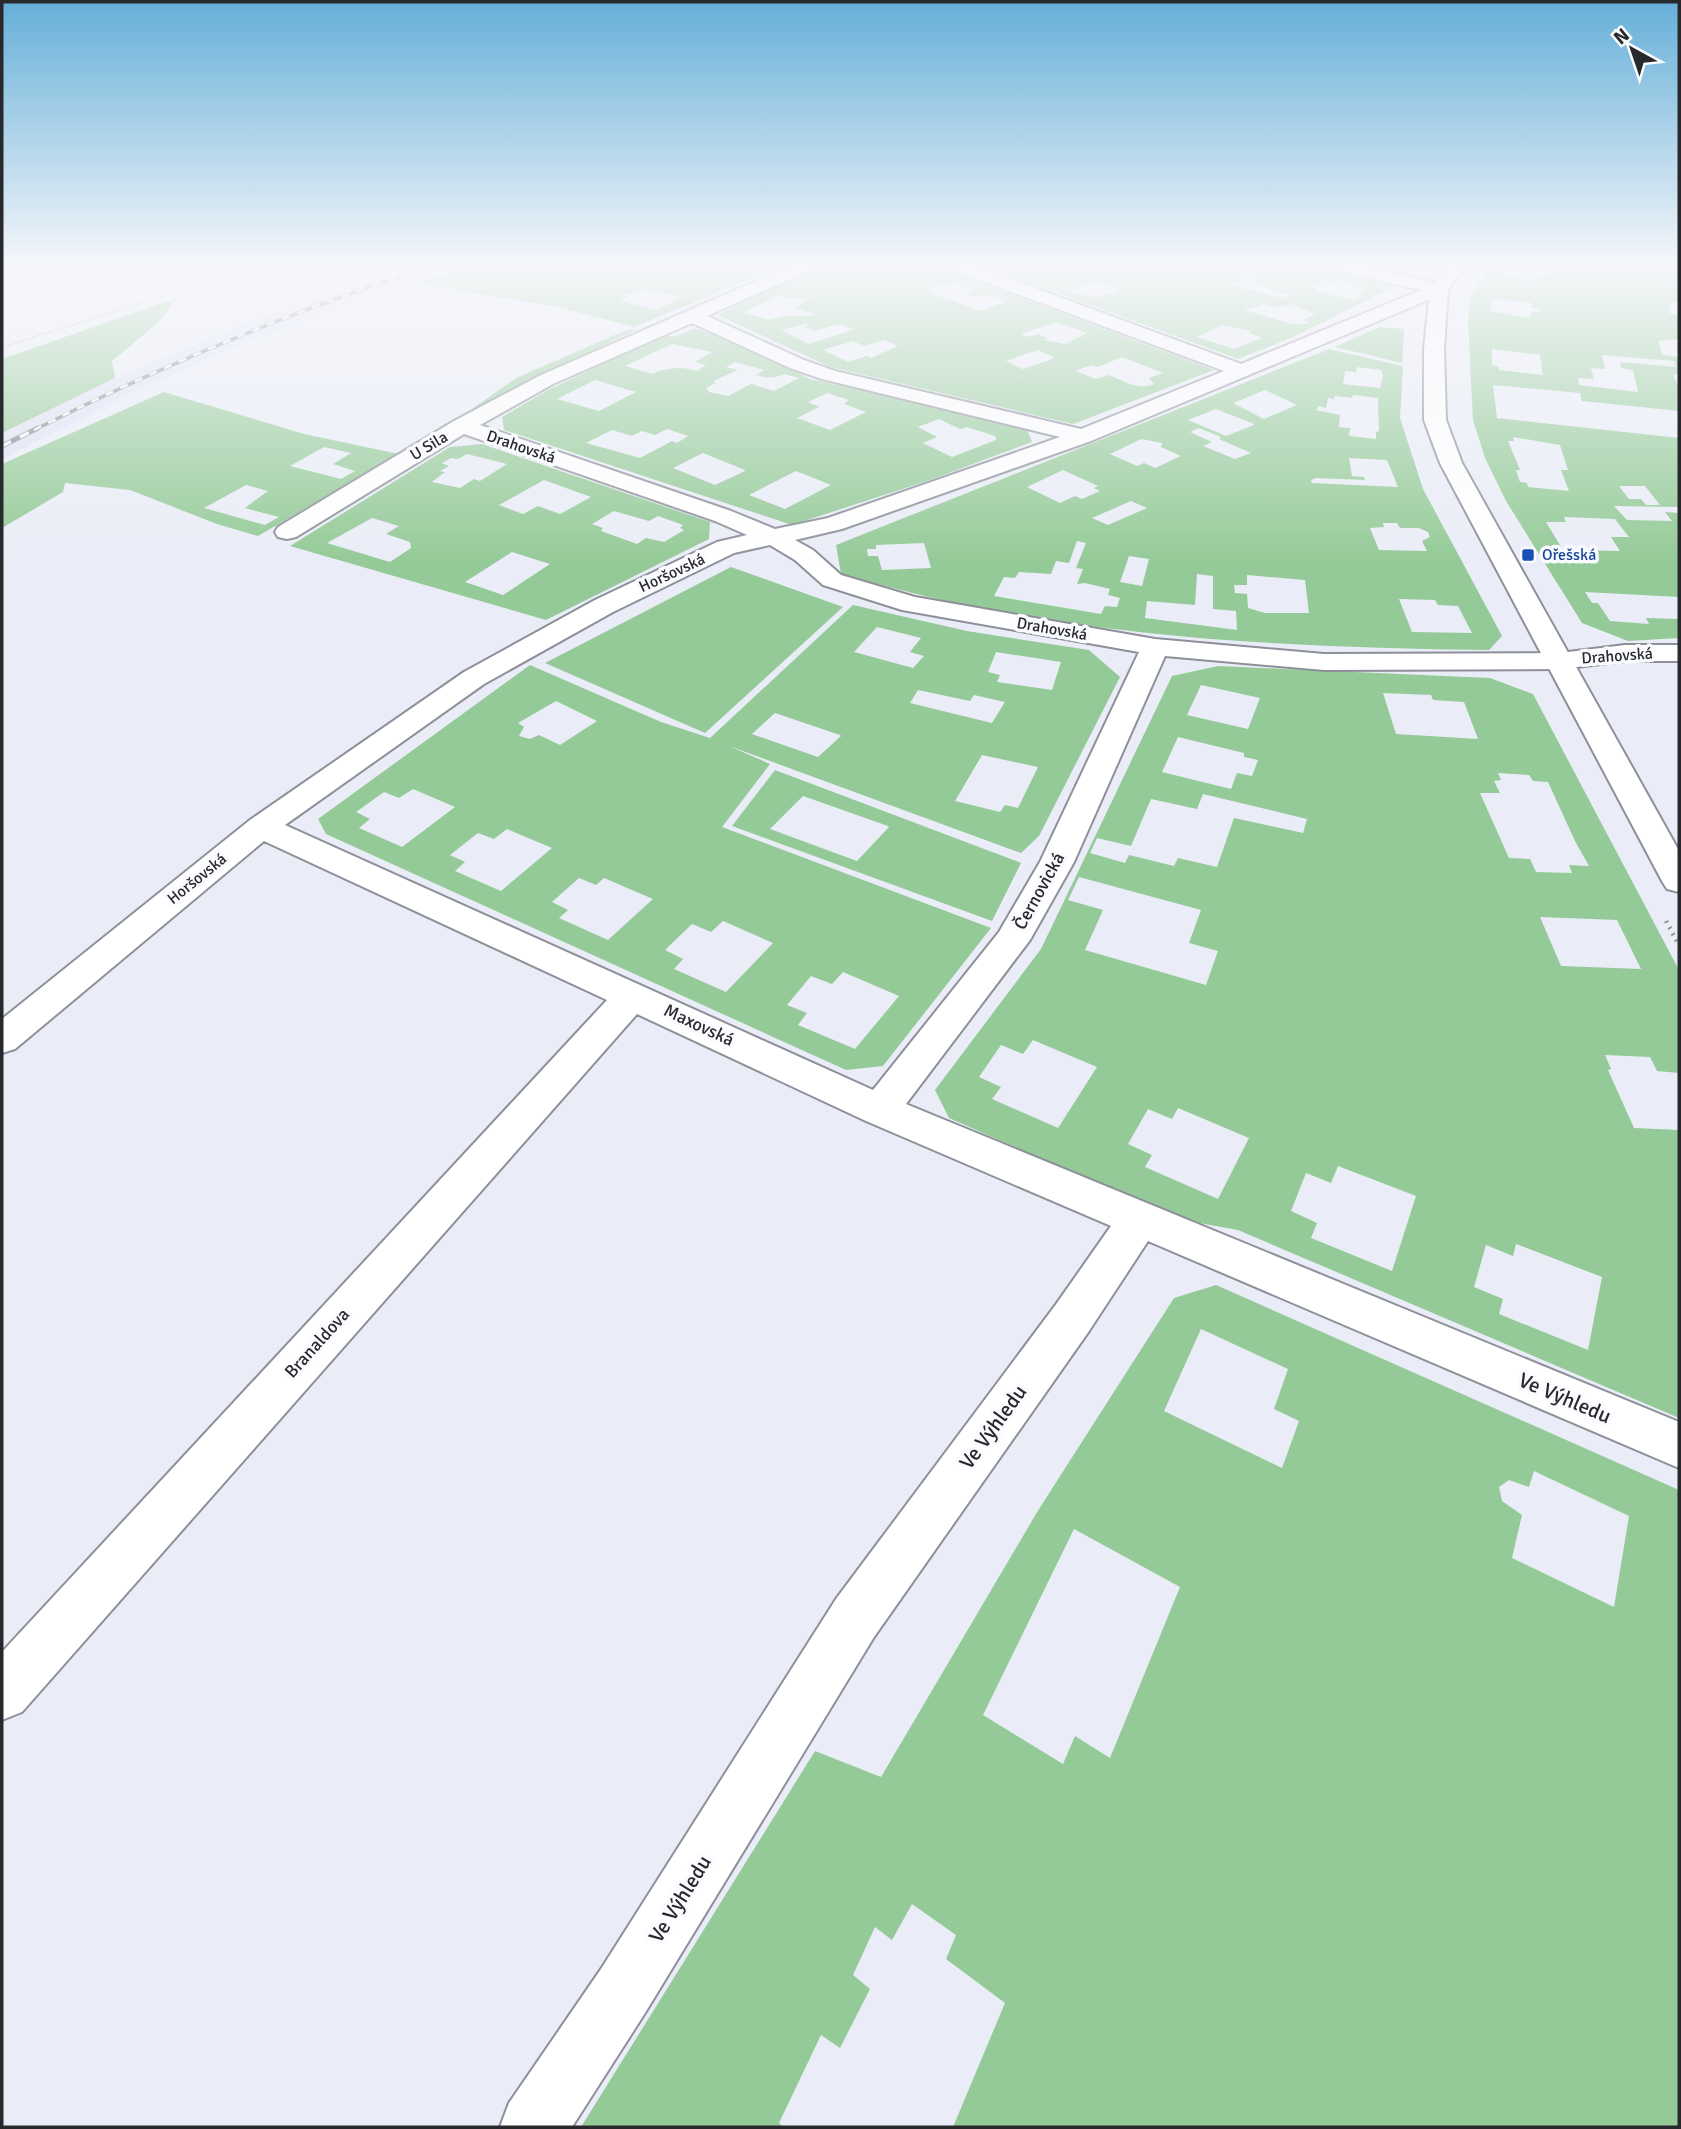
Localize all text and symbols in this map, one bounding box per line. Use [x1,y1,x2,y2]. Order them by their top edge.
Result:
north arrow [1597,14,1667,84]
text: N [1609,23,1634,50]
street label: Drahovská [484,426,558,468]
street label: U Sila [407,427,451,465]
place label: Ořešská [1542,545,1596,565]
marker: Ořešská [1520,547,1536,563]
street label: Horšovská [636,549,708,597]
street label: Drahovská [1015,613,1089,645]
street label: Drahovská [1581,644,1653,668]
street label: Horšovská [163,849,231,909]
street label: Černovická [1009,849,1069,933]
street label: Maxovská [660,999,738,1051]
street label: Branaldova [280,1304,354,1382]
street label: Ve Výhledu [1515,1367,1615,1429]
street label: Ve Výhledu [954,1380,1032,1474]
street label: Ve Výhledu [643,1850,717,1948]

